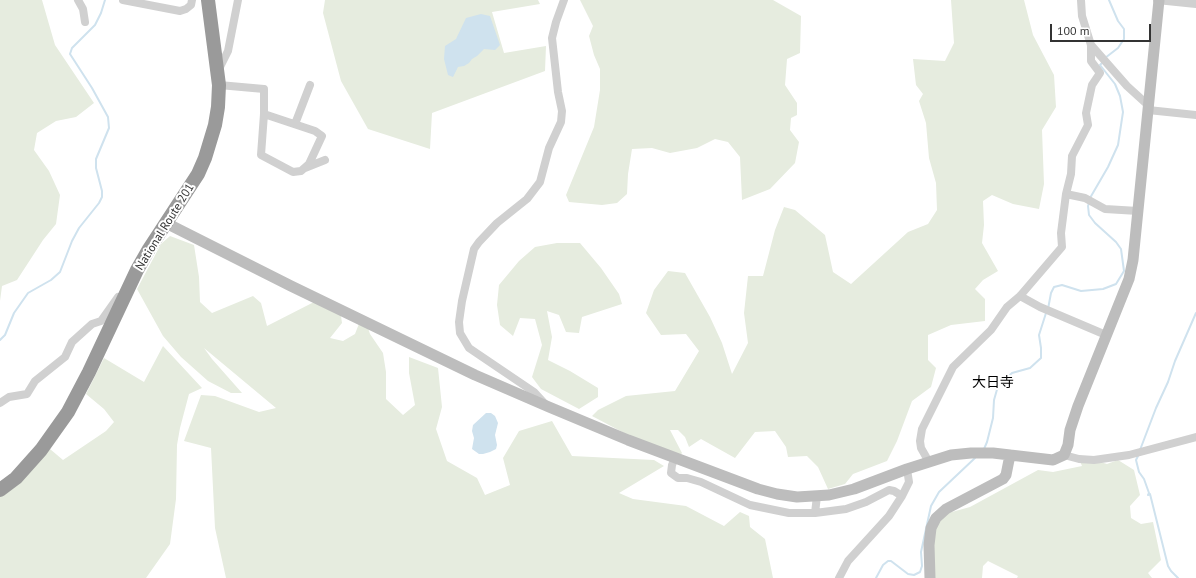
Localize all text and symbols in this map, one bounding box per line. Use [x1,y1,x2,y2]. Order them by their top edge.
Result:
scale bar [1052,16,1153,42]
text: 100 m [1057,23,1090,38]
street label: National Route 201 [133,181,197,273]
district label: 大日寺 [972,375,1014,391]

